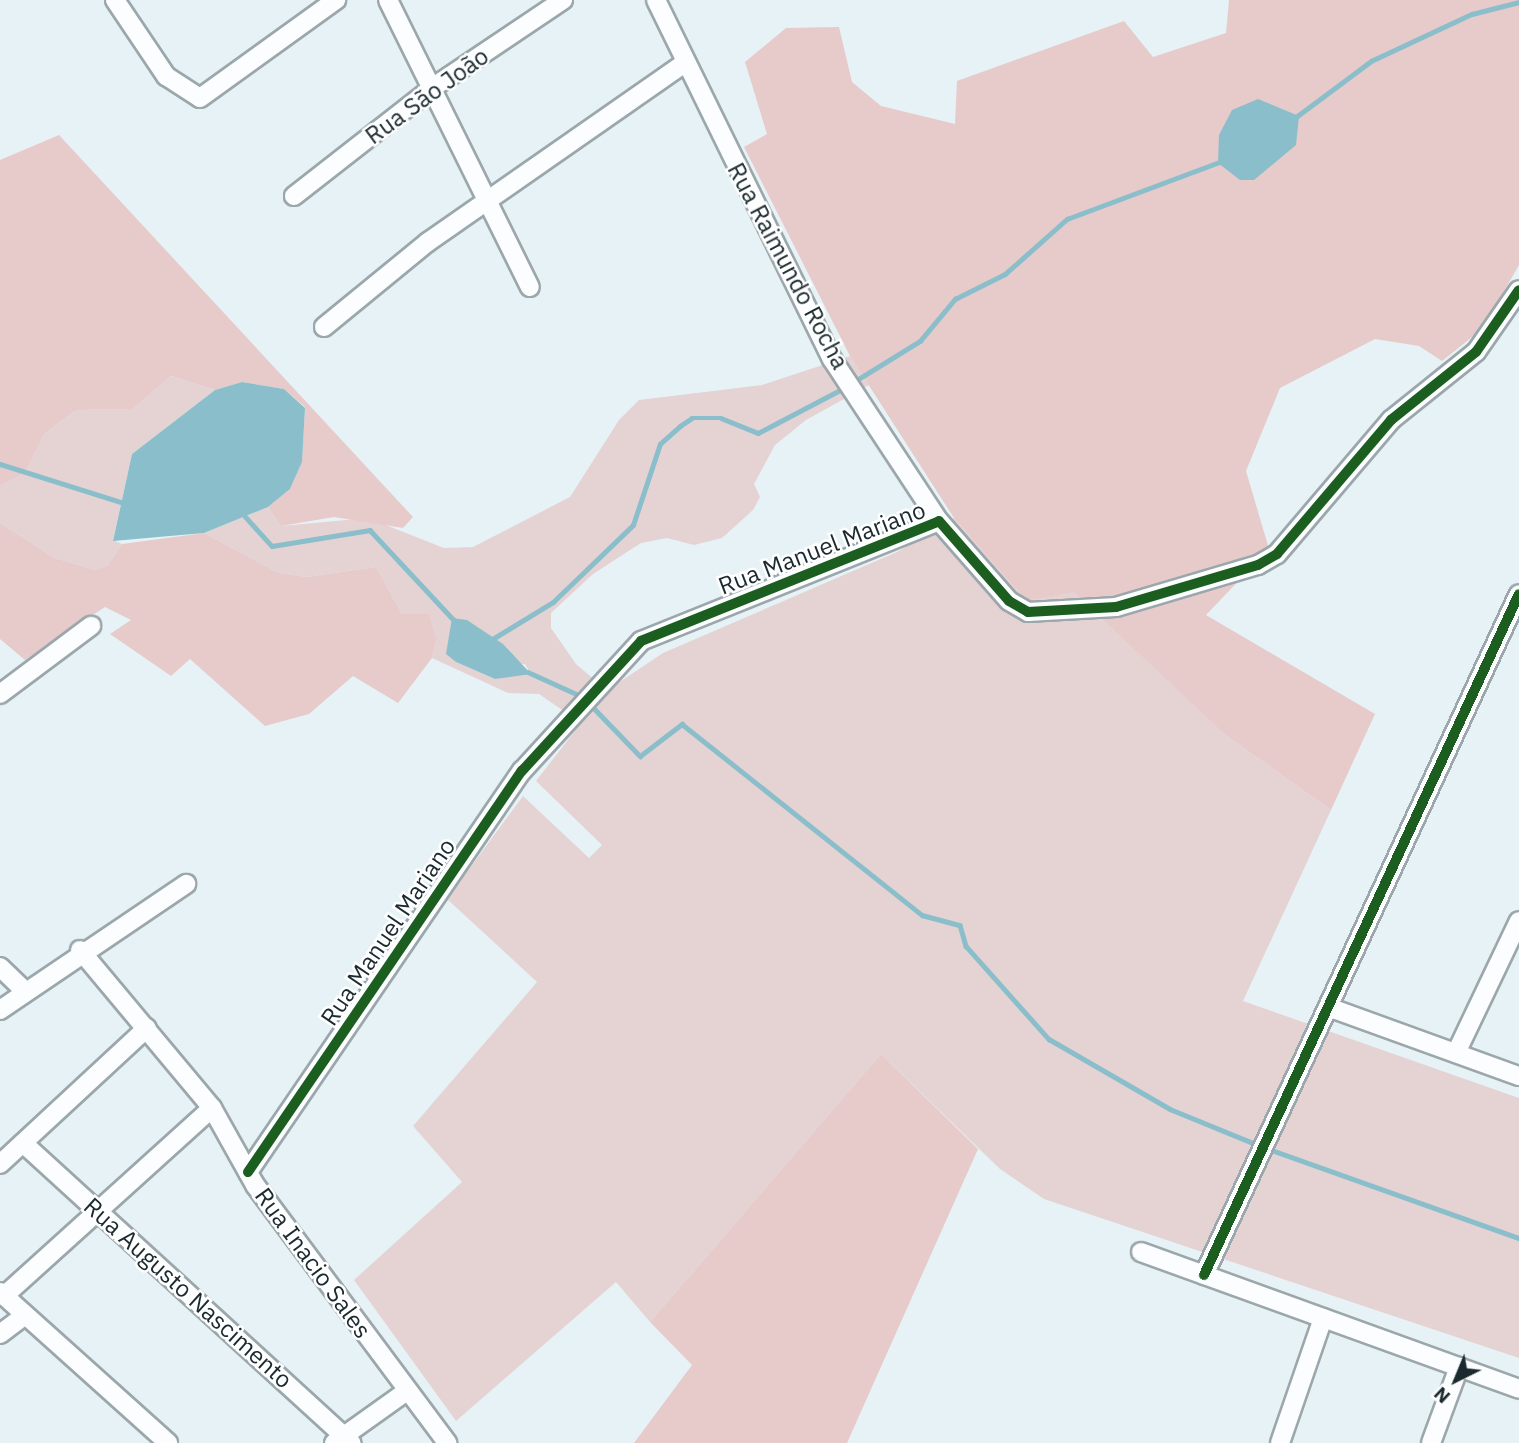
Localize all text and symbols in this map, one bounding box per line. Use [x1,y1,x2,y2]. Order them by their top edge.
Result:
street label: Rua São João [360,42,494,150]
street label: Rua Raimundo Rocha [721,158,855,374]
street label: Rua Manuel Mariano [714,495,930,601]
street label: Rua Manuel Mariano [315,833,461,1031]
street label: Rua Inacio Sales [249,1182,377,1344]
street label: Rua Augusto Nascimento [78,1192,298,1394]
north arrow [1421,1345,1491,1415]
text: N [1428,1382,1455,1409]

